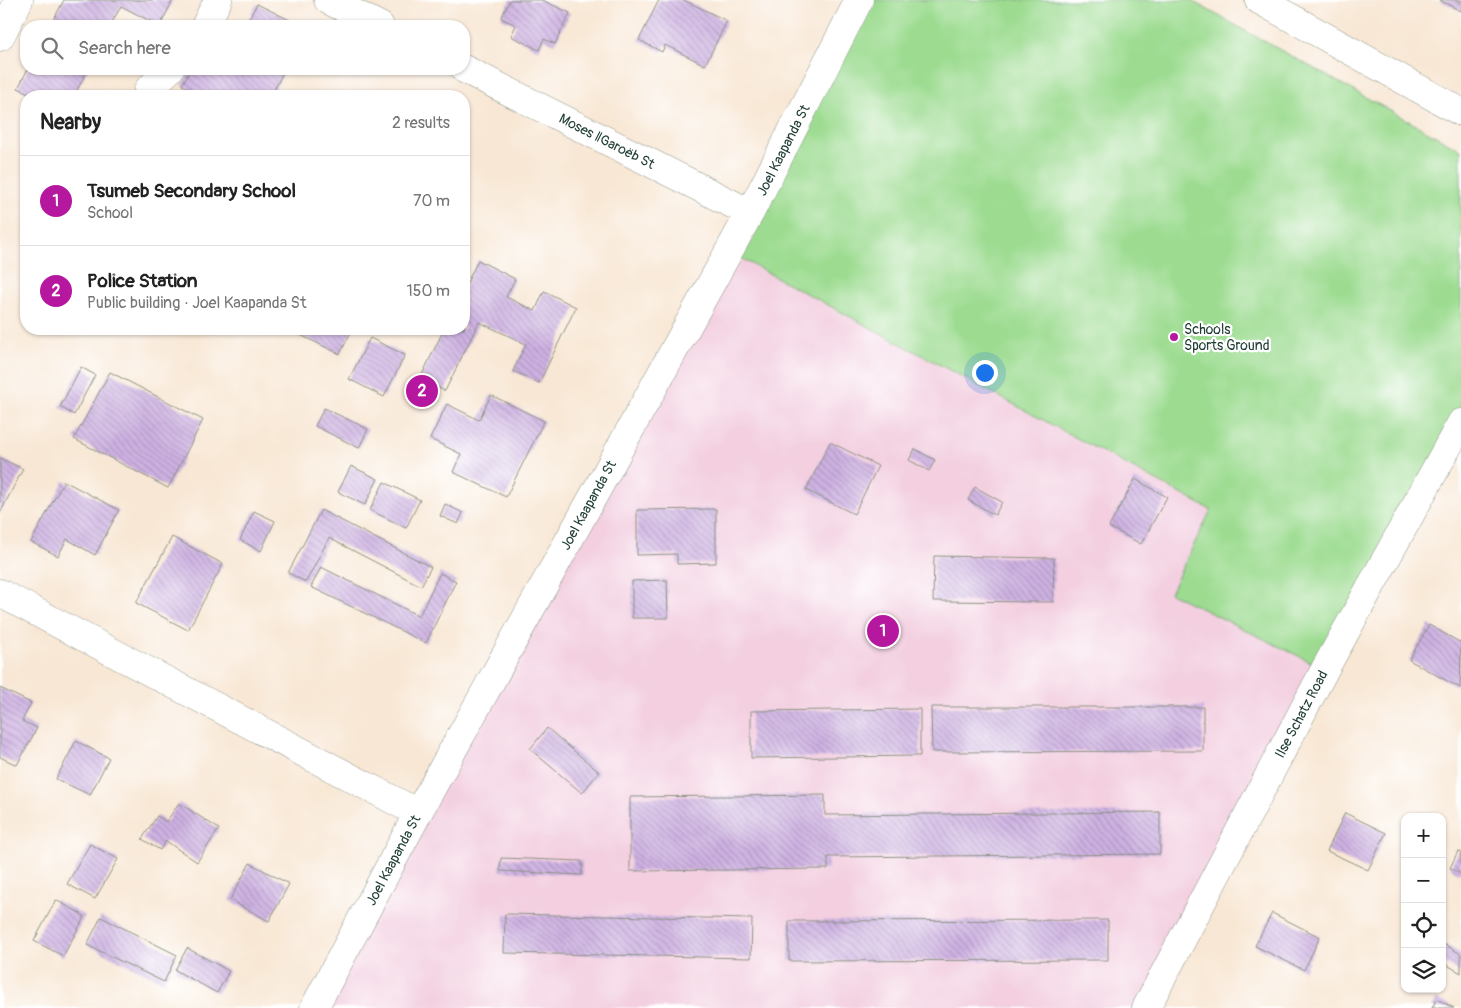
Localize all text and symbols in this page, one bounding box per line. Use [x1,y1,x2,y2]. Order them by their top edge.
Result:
search box [20,20,470,75]
icon: search [38,34,66,62]
text: Search here [78,36,171,60]
street label: Joel Kaapanda St [753,102,814,199]
text: Nearby [40,109,101,136]
street label: Moses ǁGaroëb St [556,110,658,173]
text: 2 results [392,113,450,133]
text: Tsumeb Secondary School [87,179,296,203]
text: 1 [53,191,59,211]
text: 70 m [413,191,450,211]
text: School [87,203,133,223]
text: Police Station [87,269,198,293]
text: 2 [52,281,60,301]
text: 150 m [406,281,450,301]
text: Public building · Joel Kaapanda St [87,293,306,313]
place label: Schools Sports Ground [1184,321,1270,354]
marker: Schools Sports Ground [1168,331,1180,343]
your location [972,360,998,386]
pin: 2 [406,372,438,410]
street label: Joel Kaapanda St [557,457,620,553]
pin: 1 [867,612,899,650]
street label: Ilse Schatz Road [1271,668,1332,761]
street label: Joel Kaapanda St [363,812,425,908]
map controls [1401,813,1446,993]
button: + [1401,813,1446,858]
button: − [1401,858,1446,903]
button: locate [1401,903,1446,948]
button: layers [1401,948,1446,993]

